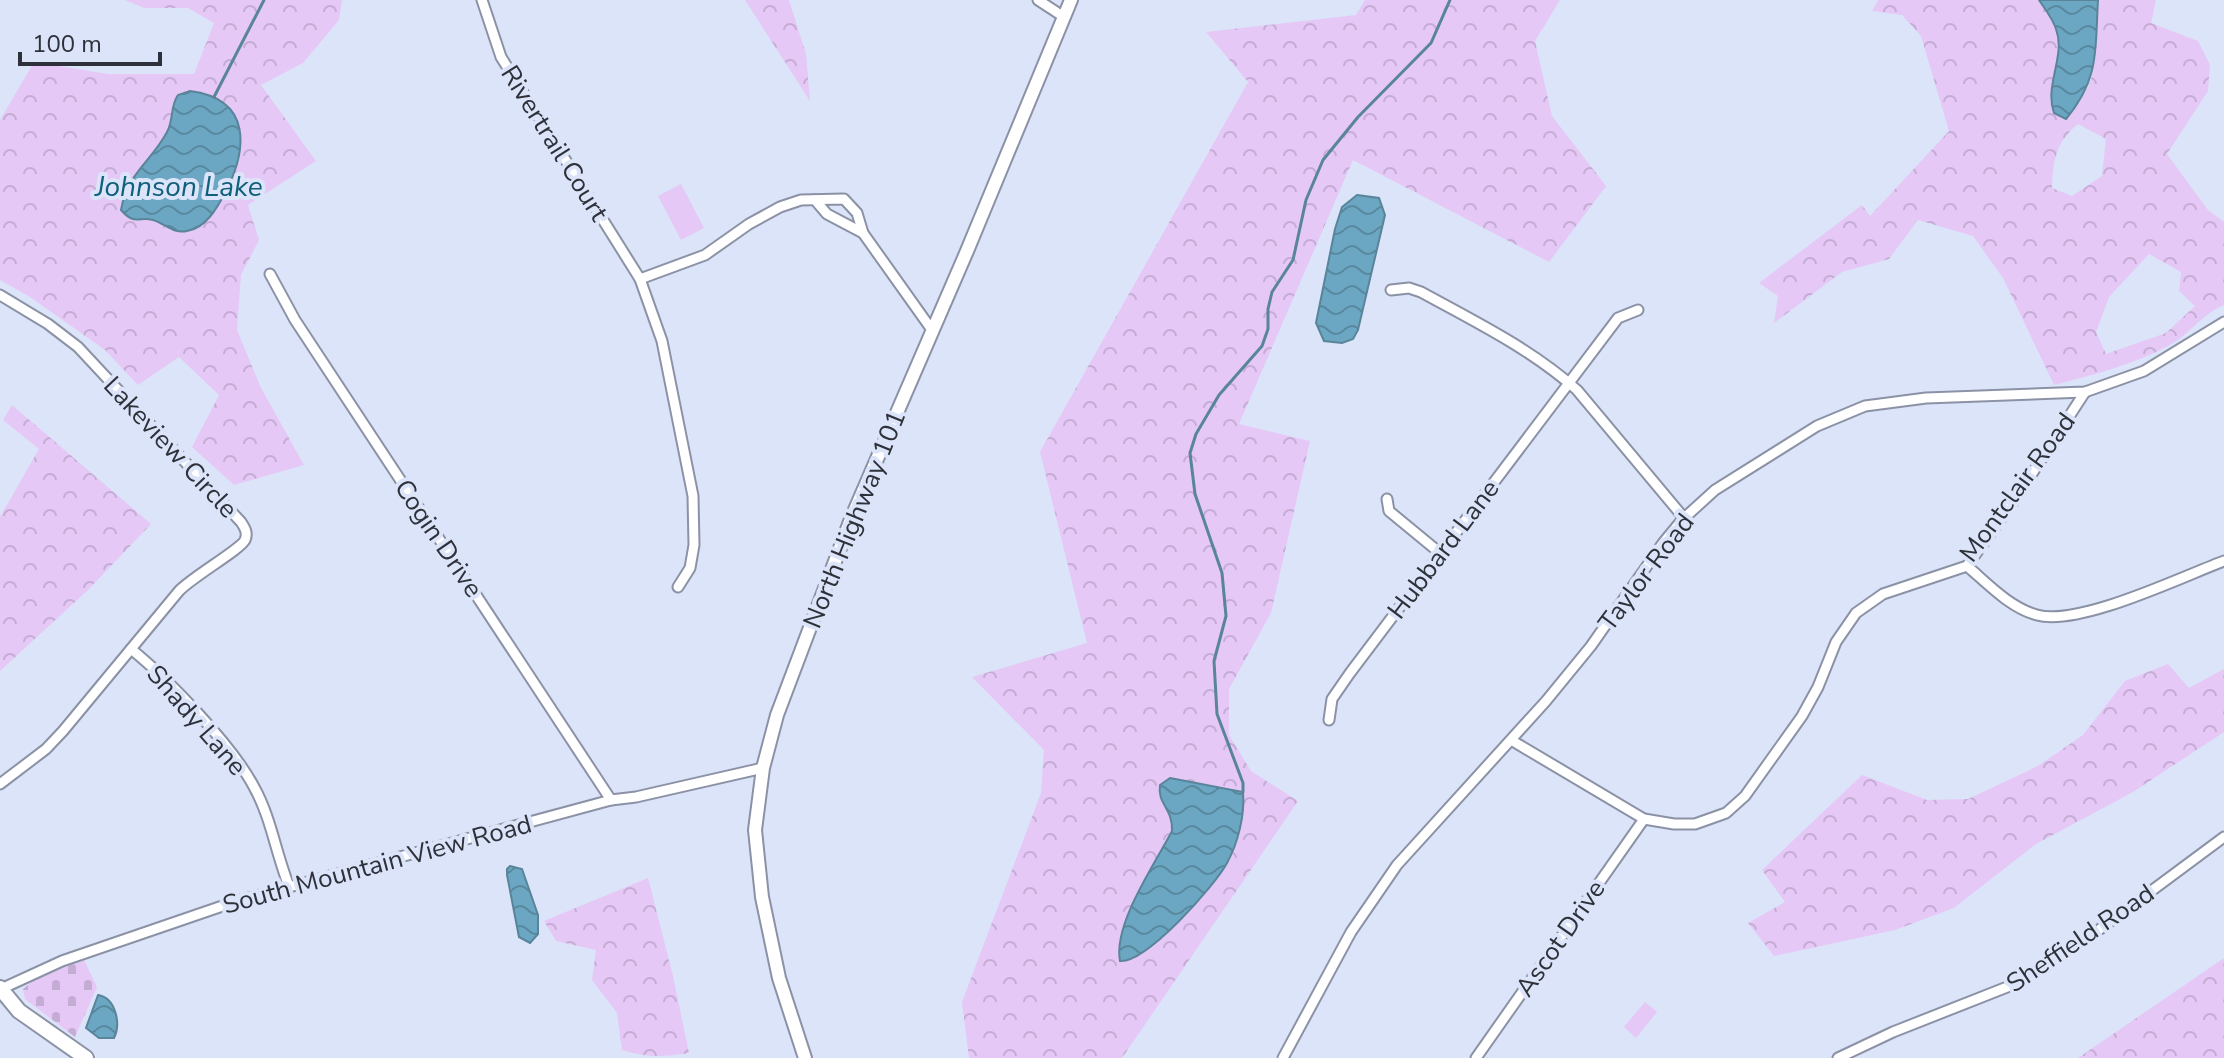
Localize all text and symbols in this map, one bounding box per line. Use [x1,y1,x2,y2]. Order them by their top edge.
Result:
scale bar [20,16,160,66]
text: 100 m [32,28,102,60]
street label: Rivertrail Court [493,59,617,229]
water label: Johnson Lake [93,168,263,206]
street label: Lakeview Circle [96,369,245,526]
street label: North Highway 101 [795,405,914,633]
street label: Montclair Road [1951,406,2083,569]
street label: Cogin Drive [386,472,491,604]
street label: Hubbard Lane [1379,473,1507,626]
street label: Taylor Road [1591,506,1702,638]
street label: Shady Lane [139,657,255,783]
street label: South Mountain View Road [219,806,536,923]
street label: Ascot Drive [1507,873,1613,1004]
street label: Sheffield Road [2000,876,2161,1001]

